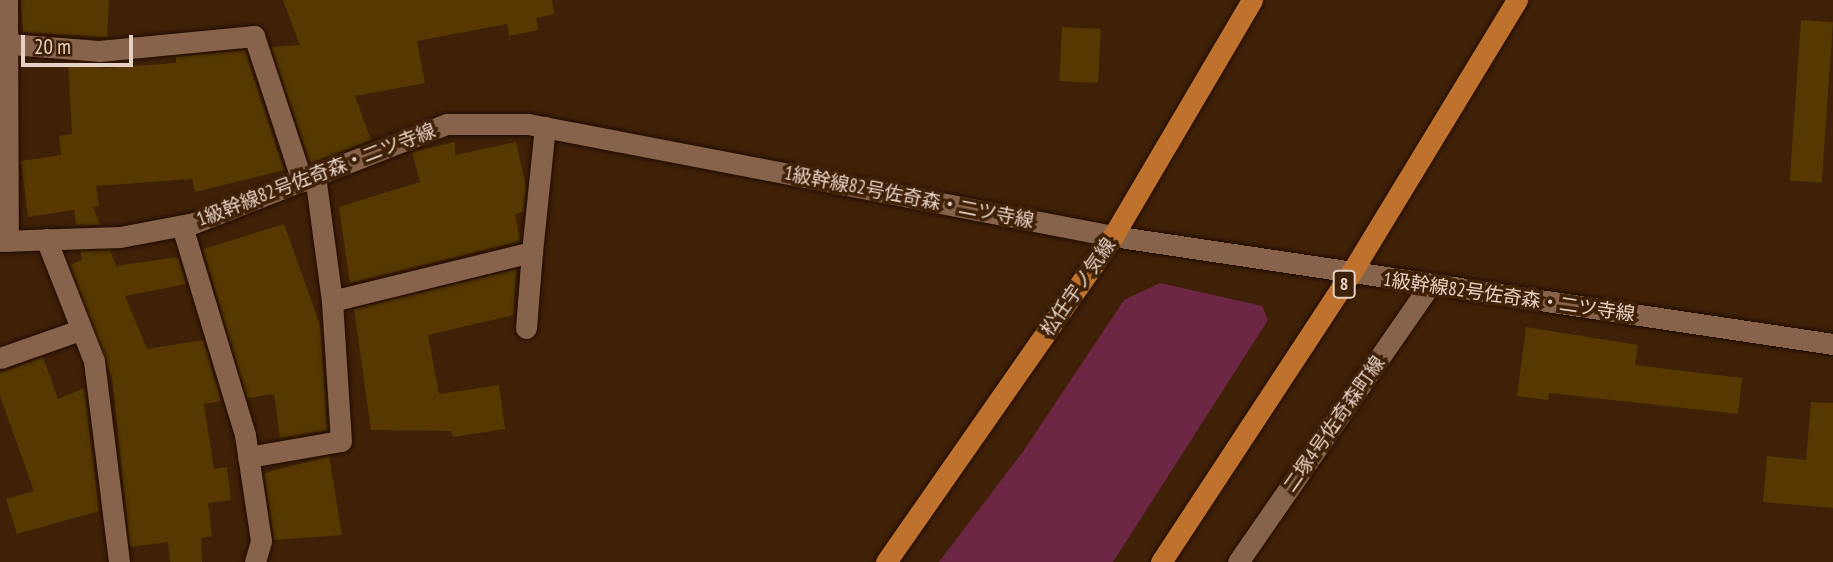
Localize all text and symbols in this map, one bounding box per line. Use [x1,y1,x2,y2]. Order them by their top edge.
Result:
scale bar [24,21,136,65]
text: 20 m [34,33,71,60]
street label: 1級幹線82号佐奇森・二ツ寺線 [194,119,438,231]
street label: 1級幹線82号佐奇森・二ツ寺線 [782,162,1036,232]
street label: 松任宇ノ気線 [1036,234,1120,340]
street label: 1級幹線82号佐奇森・二ツ寺線 [1382,268,1636,326]
road number: 8 [1332,270,1356,298]
street label: 二塚4号佐奇森町線 [1279,352,1389,496]

